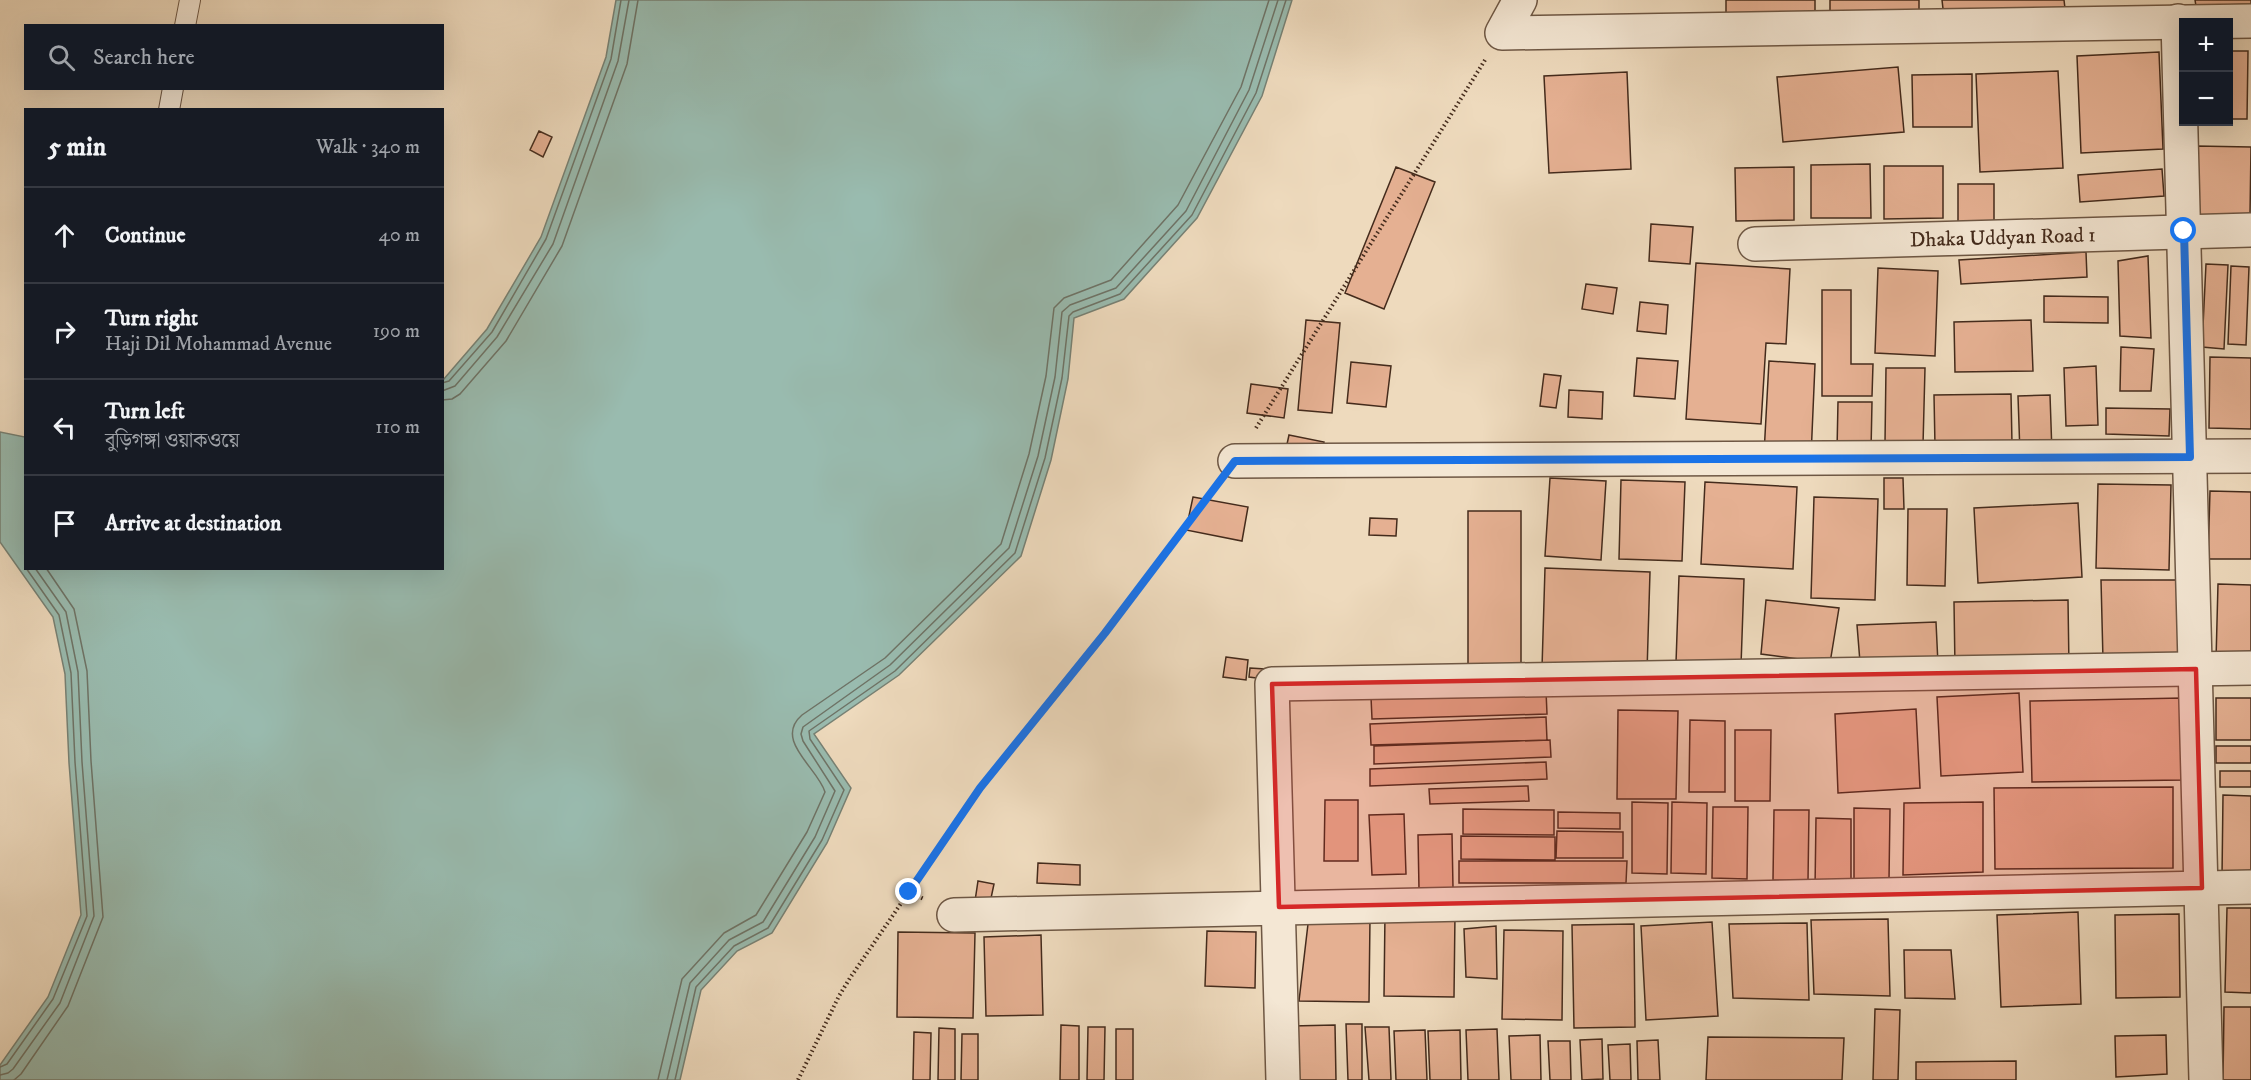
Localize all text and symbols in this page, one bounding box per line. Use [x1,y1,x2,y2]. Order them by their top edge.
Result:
map controls [2179,18,2233,126]
button: + [2179,18,2233,72]
search box [24,24,444,90]
icon: search [45,41,78,74]
text: Search here [93,44,195,71]
button: − [2179,72,2233,126]
text: 5 min [48,131,106,164]
text: Walk · 340 m [316,135,420,160]
route start [2170,217,2196,243]
icon: ahead [48,219,81,252]
text: Continue [105,222,186,249]
street label: Dhaka Uddyan Road 1 [1910,222,2096,254]
text: 40 m [378,223,420,248]
text: Turn right [105,305,198,332]
icon: right [48,315,81,348]
text: 190 m [373,319,420,344]
text: Haji Dil Mohammad Avenue [105,332,332,357]
text: Turn left [105,398,185,425]
icon: left [48,411,81,444]
text: 110 m [375,415,420,440]
text: বুড়িগঙ্গা ওয়াকওয়ে [105,429,240,454]
icon: arrive [48,507,81,540]
text: Arrive at destination [105,510,282,537]
route end [895,878,921,904]

